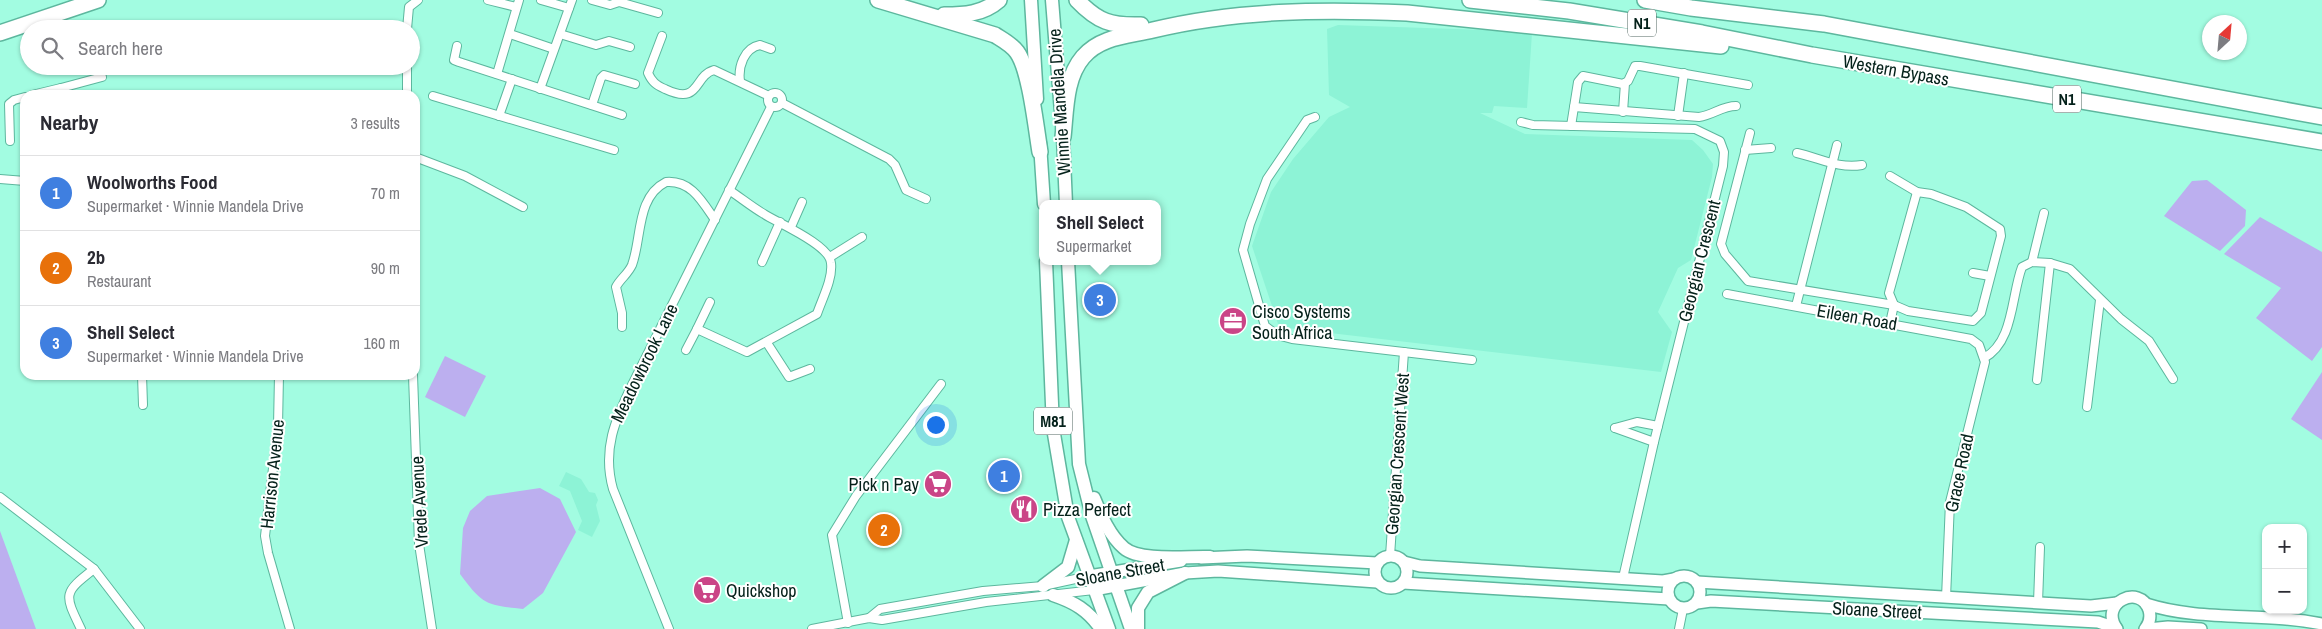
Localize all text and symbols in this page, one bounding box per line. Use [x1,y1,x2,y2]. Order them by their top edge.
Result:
road number: N1 [1628,9,1656,36]
north arrow [2202,15,2247,60]
search box [20,20,420,75]
street label: Winnie Mandela Drive [1041,28,1077,176]
icon: search [38,34,66,62]
text: Search here [78,35,163,61]
street label: Western Bypass [1841,48,1951,92]
road number: N1 [2053,86,2081,112]
text: Nearby [40,108,98,137]
text: 3 results [350,112,400,134]
text: Woolworths Food [87,169,218,195]
text: 1 [52,182,60,204]
text: 70 m [371,182,400,204]
text: Supermarket · Winnie Mandela Drive [87,195,304,217]
street label: Georgian Crescent [1672,197,1726,325]
popup [1039,200,1161,265]
text: Shell Select [1056,209,1144,235]
text: Supermarket [1056,235,1131,257]
text: 2b [87,244,105,270]
text: 2 [52,257,60,279]
text: 90 m [371,257,400,279]
text: Restaurant [87,270,151,292]
pin: 3 [1084,281,1116,319]
street label: Eileen Road [1815,298,1899,336]
street label: Meadowbrook Lane [604,299,684,427]
place label: Cisco Systems South Africa [1252,299,1350,345]
office icon: Cisco Systems South Africa [1218,306,1248,336]
text: Shell Select [87,319,174,345]
text: 3 [52,332,60,354]
text: 160 m [364,332,400,354]
text: Supermarket · Winnie Mandela Drive [87,345,304,367]
street label: Georgian Crescent West [1379,372,1415,536]
road number: M81 [1034,408,1072,434]
your location [923,412,949,438]
street label: Harrison Avenue [254,418,290,530]
street label: Grace Road [1939,431,1979,515]
street label: Vrede Avenue [404,455,434,549]
pin: 1 [988,457,1020,495]
supermarket icon: Pick n Pay [923,469,953,499]
place label: Pick n Pay [848,472,920,497]
restaurant icon: Pizza Perfect [1009,494,1039,524]
place label: Pizza Perfect [1043,497,1131,522]
pin: 2 [868,511,900,549]
map controls [2262,524,2307,614]
button: + [2262,524,2307,569]
street label: Sloane Street [1074,552,1166,592]
button: − [2262,569,2307,614]
supermarket icon: Quickshop [692,575,722,605]
place label: Quickshop [726,578,797,603]
street label: Sloane Street [1832,595,1922,625]

